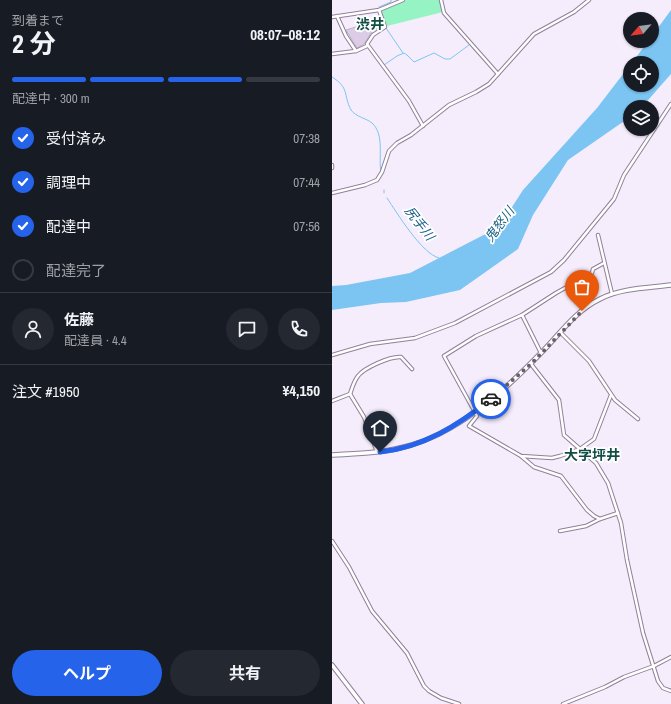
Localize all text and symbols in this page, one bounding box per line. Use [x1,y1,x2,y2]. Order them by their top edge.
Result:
text: 到着まで [12,12,64,29]
north arrow [623,12,659,48]
map controls [623,12,659,136]
district label: 渋井 [356,15,384,33]
text: 08:07–08:12 [250,24,320,45]
text: 2 分 [12,26,56,61]
button: locate [623,56,659,92]
text: 配達中 · 300 m [12,90,90,107]
button: layers [623,100,659,136]
icon: check [12,127,34,149]
text: 受付済み [46,128,106,149]
text: 07:38 [293,130,320,147]
icon: check [12,171,34,193]
text: 調理中 [46,172,91,193]
text: 07:44 [293,174,320,191]
water label: 鬼怒川 [481,202,519,245]
water label: 尻手川 [401,203,440,245]
icon: check [12,215,34,237]
text: 配達中 [46,216,91,237]
text: 07:56 [293,218,320,235]
text: 配達完了 [46,260,106,281]
pin [565,270,599,311]
icon: bag [571,276,593,298]
button: person [12,308,54,350]
button: chat [226,308,268,350]
button: phone [278,308,320,350]
text: 佐藤 [64,309,94,330]
text: 配達員 · 4.4 [64,332,127,349]
courier [471,379,511,419]
text: ¥4,150 [282,380,320,401]
text: 注文 #1950 [12,381,80,402]
icon: car [480,388,502,410]
pin [363,411,397,452]
icon: home [369,417,391,439]
district label: 大字坪井 [564,446,620,464]
button: ヘルプ [12,650,162,696]
button: 共有 [170,650,320,696]

